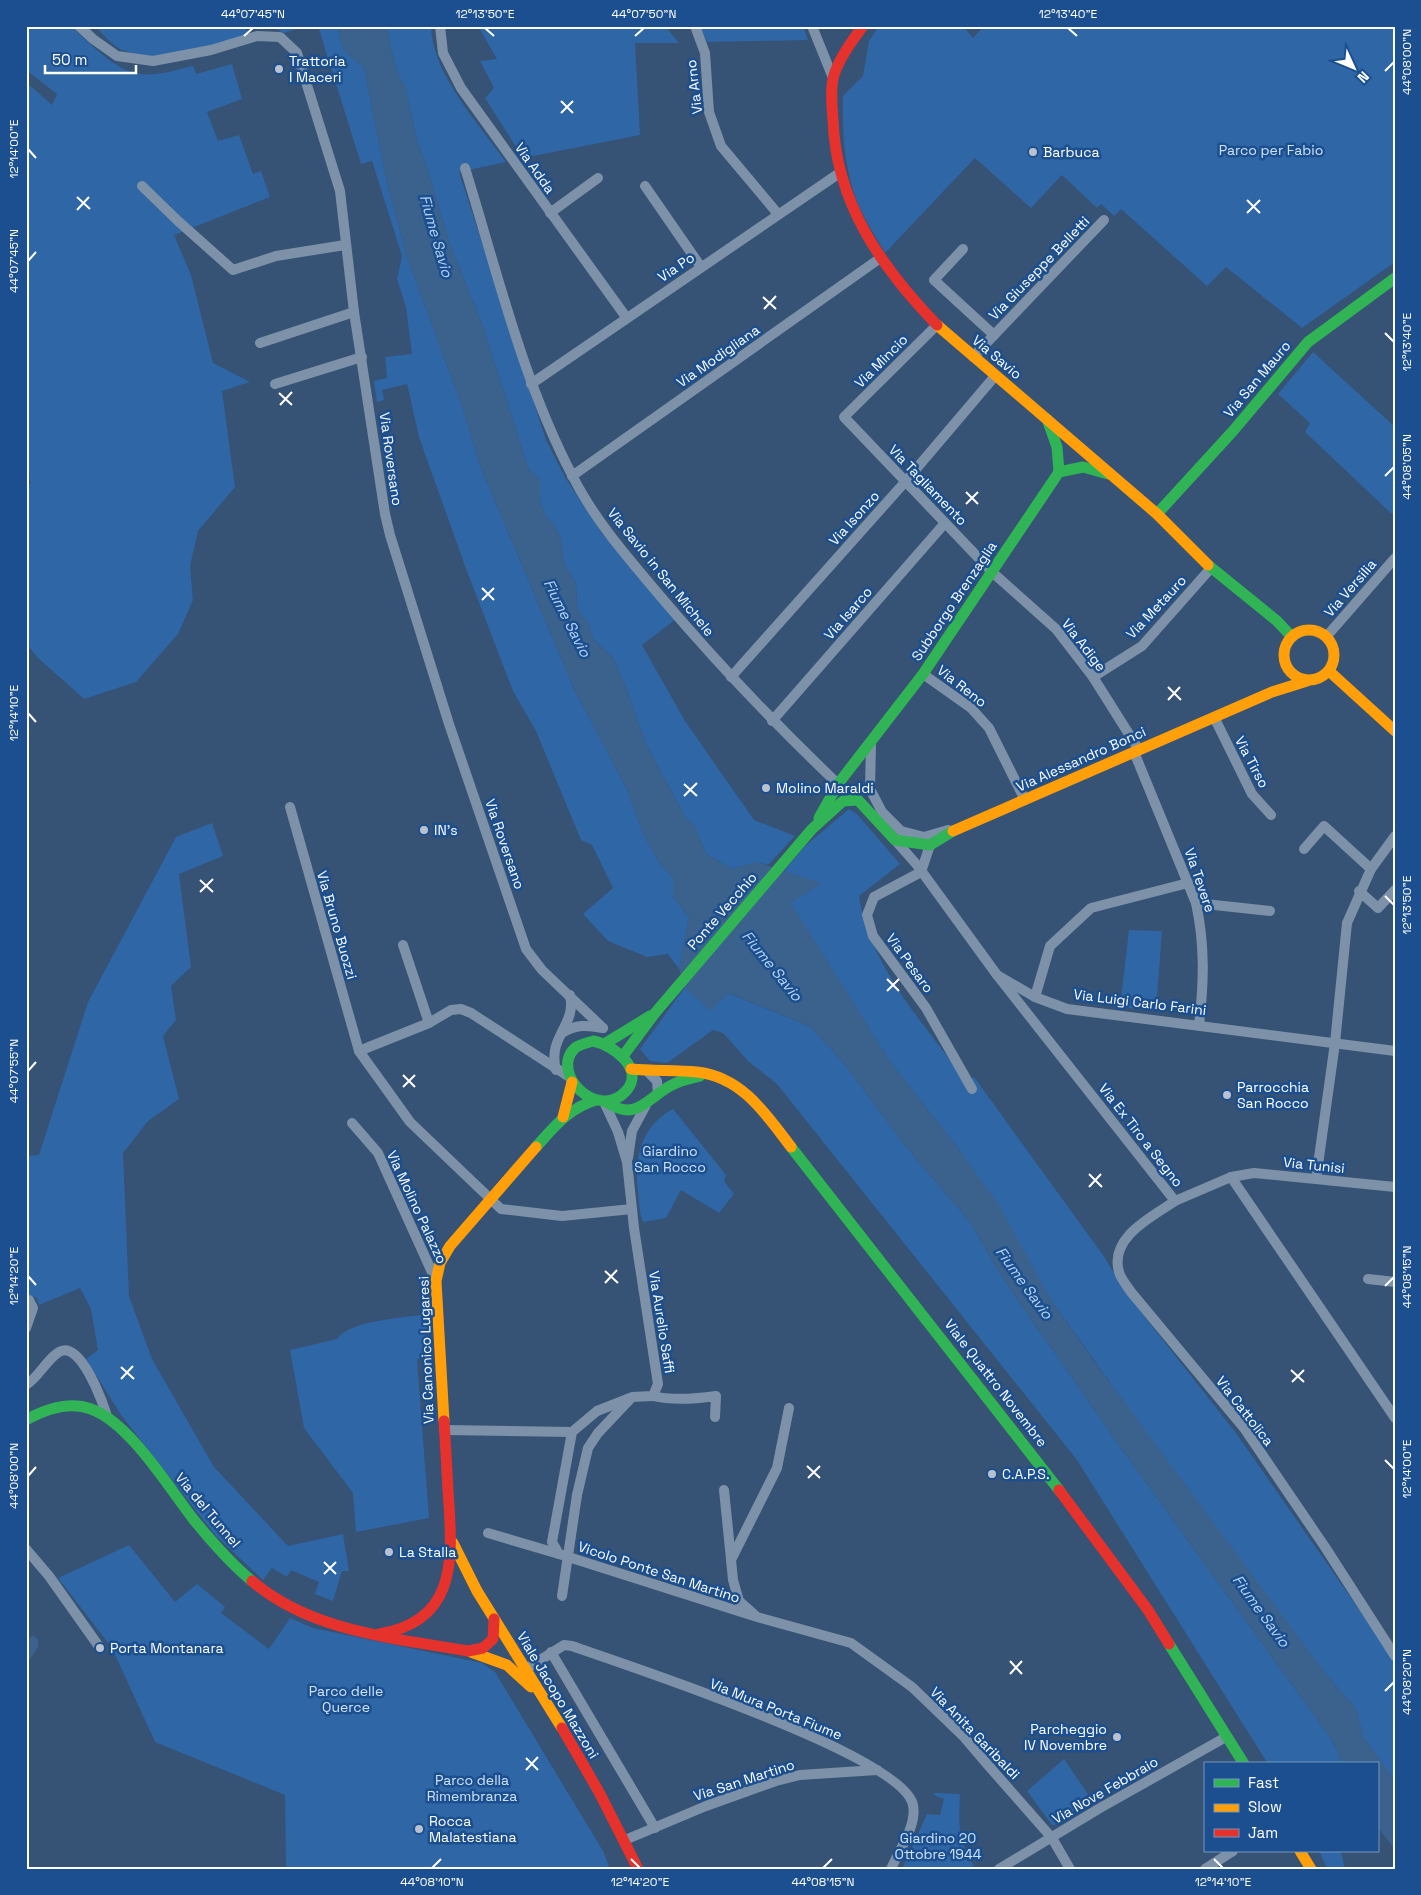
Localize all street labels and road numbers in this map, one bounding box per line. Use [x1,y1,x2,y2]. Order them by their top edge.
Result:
street label: Via Arno [682,59,706,115]
street label: Via Adda [511,139,559,197]
street label: Via Giuseppe Belletti [985,212,1093,324]
street label: Via Po [654,248,698,286]
street label: Via Modigliana [673,321,763,391]
street label: Via Mincio [850,330,912,392]
street label: Via Savio [968,331,1026,383]
street label: Via San Mauro [1220,337,1294,421]
street label: Via Roversano [376,411,406,507]
street label: Via Tagliamento [885,441,971,529]
street label: Via Isonzo [825,487,883,549]
street label: Via Savio in San Michele [604,504,718,640]
street label: Subborgo Brenzaglia [907,538,1001,664]
street label: Via Versilia [1320,555,1380,621]
street label: Via Metauro [1122,571,1190,643]
street label: Via Isarco [820,583,876,643]
street label: Via Adige [1058,615,1110,675]
street label: Via Reno [934,661,990,711]
street label: Via Alessandro Bonci [1013,722,1149,796]
street label: Via Tirso [1231,733,1273,791]
street label: Via Roversano [481,797,529,891]
street label: Via Tevere [1181,845,1219,915]
street label: Via Bruno Buozzi [313,869,361,981]
street label: Ponte Vecchio [683,869,761,953]
street label: Via Pesaro [882,930,938,996]
street label: Via Luigi Carlo Farini [1073,985,1207,1019]
street label: Via Ex Tiro a Segno [1095,1080,1187,1190]
street label: Via Molino Palazzo [383,1147,451,1267]
street label: Via Tunisi [1282,1153,1346,1177]
street label: Via Aurelio Saffi [645,1270,679,1374]
street label: Via Canonico Lugaresi [414,1276,438,1424]
street label: Viale Quattro Novembre [940,1315,1052,1451]
street label: Via Cattolica [1212,1372,1278,1450]
street label: Via del Tunnel [171,1469,245,1551]
street label: Vicolo Ponte San Martino [576,1537,742,1607]
street label: Viale Jacopo Mazzoni [513,1628,603,1762]
street label: Via Mura Porta Fiume [707,1674,845,1744]
street label: Via Anita Garibaldi [926,1683,1024,1783]
street label: Via Nove Febbraio [1049,1752,1161,1828]
street label: Via San Martino [691,1755,797,1805]

